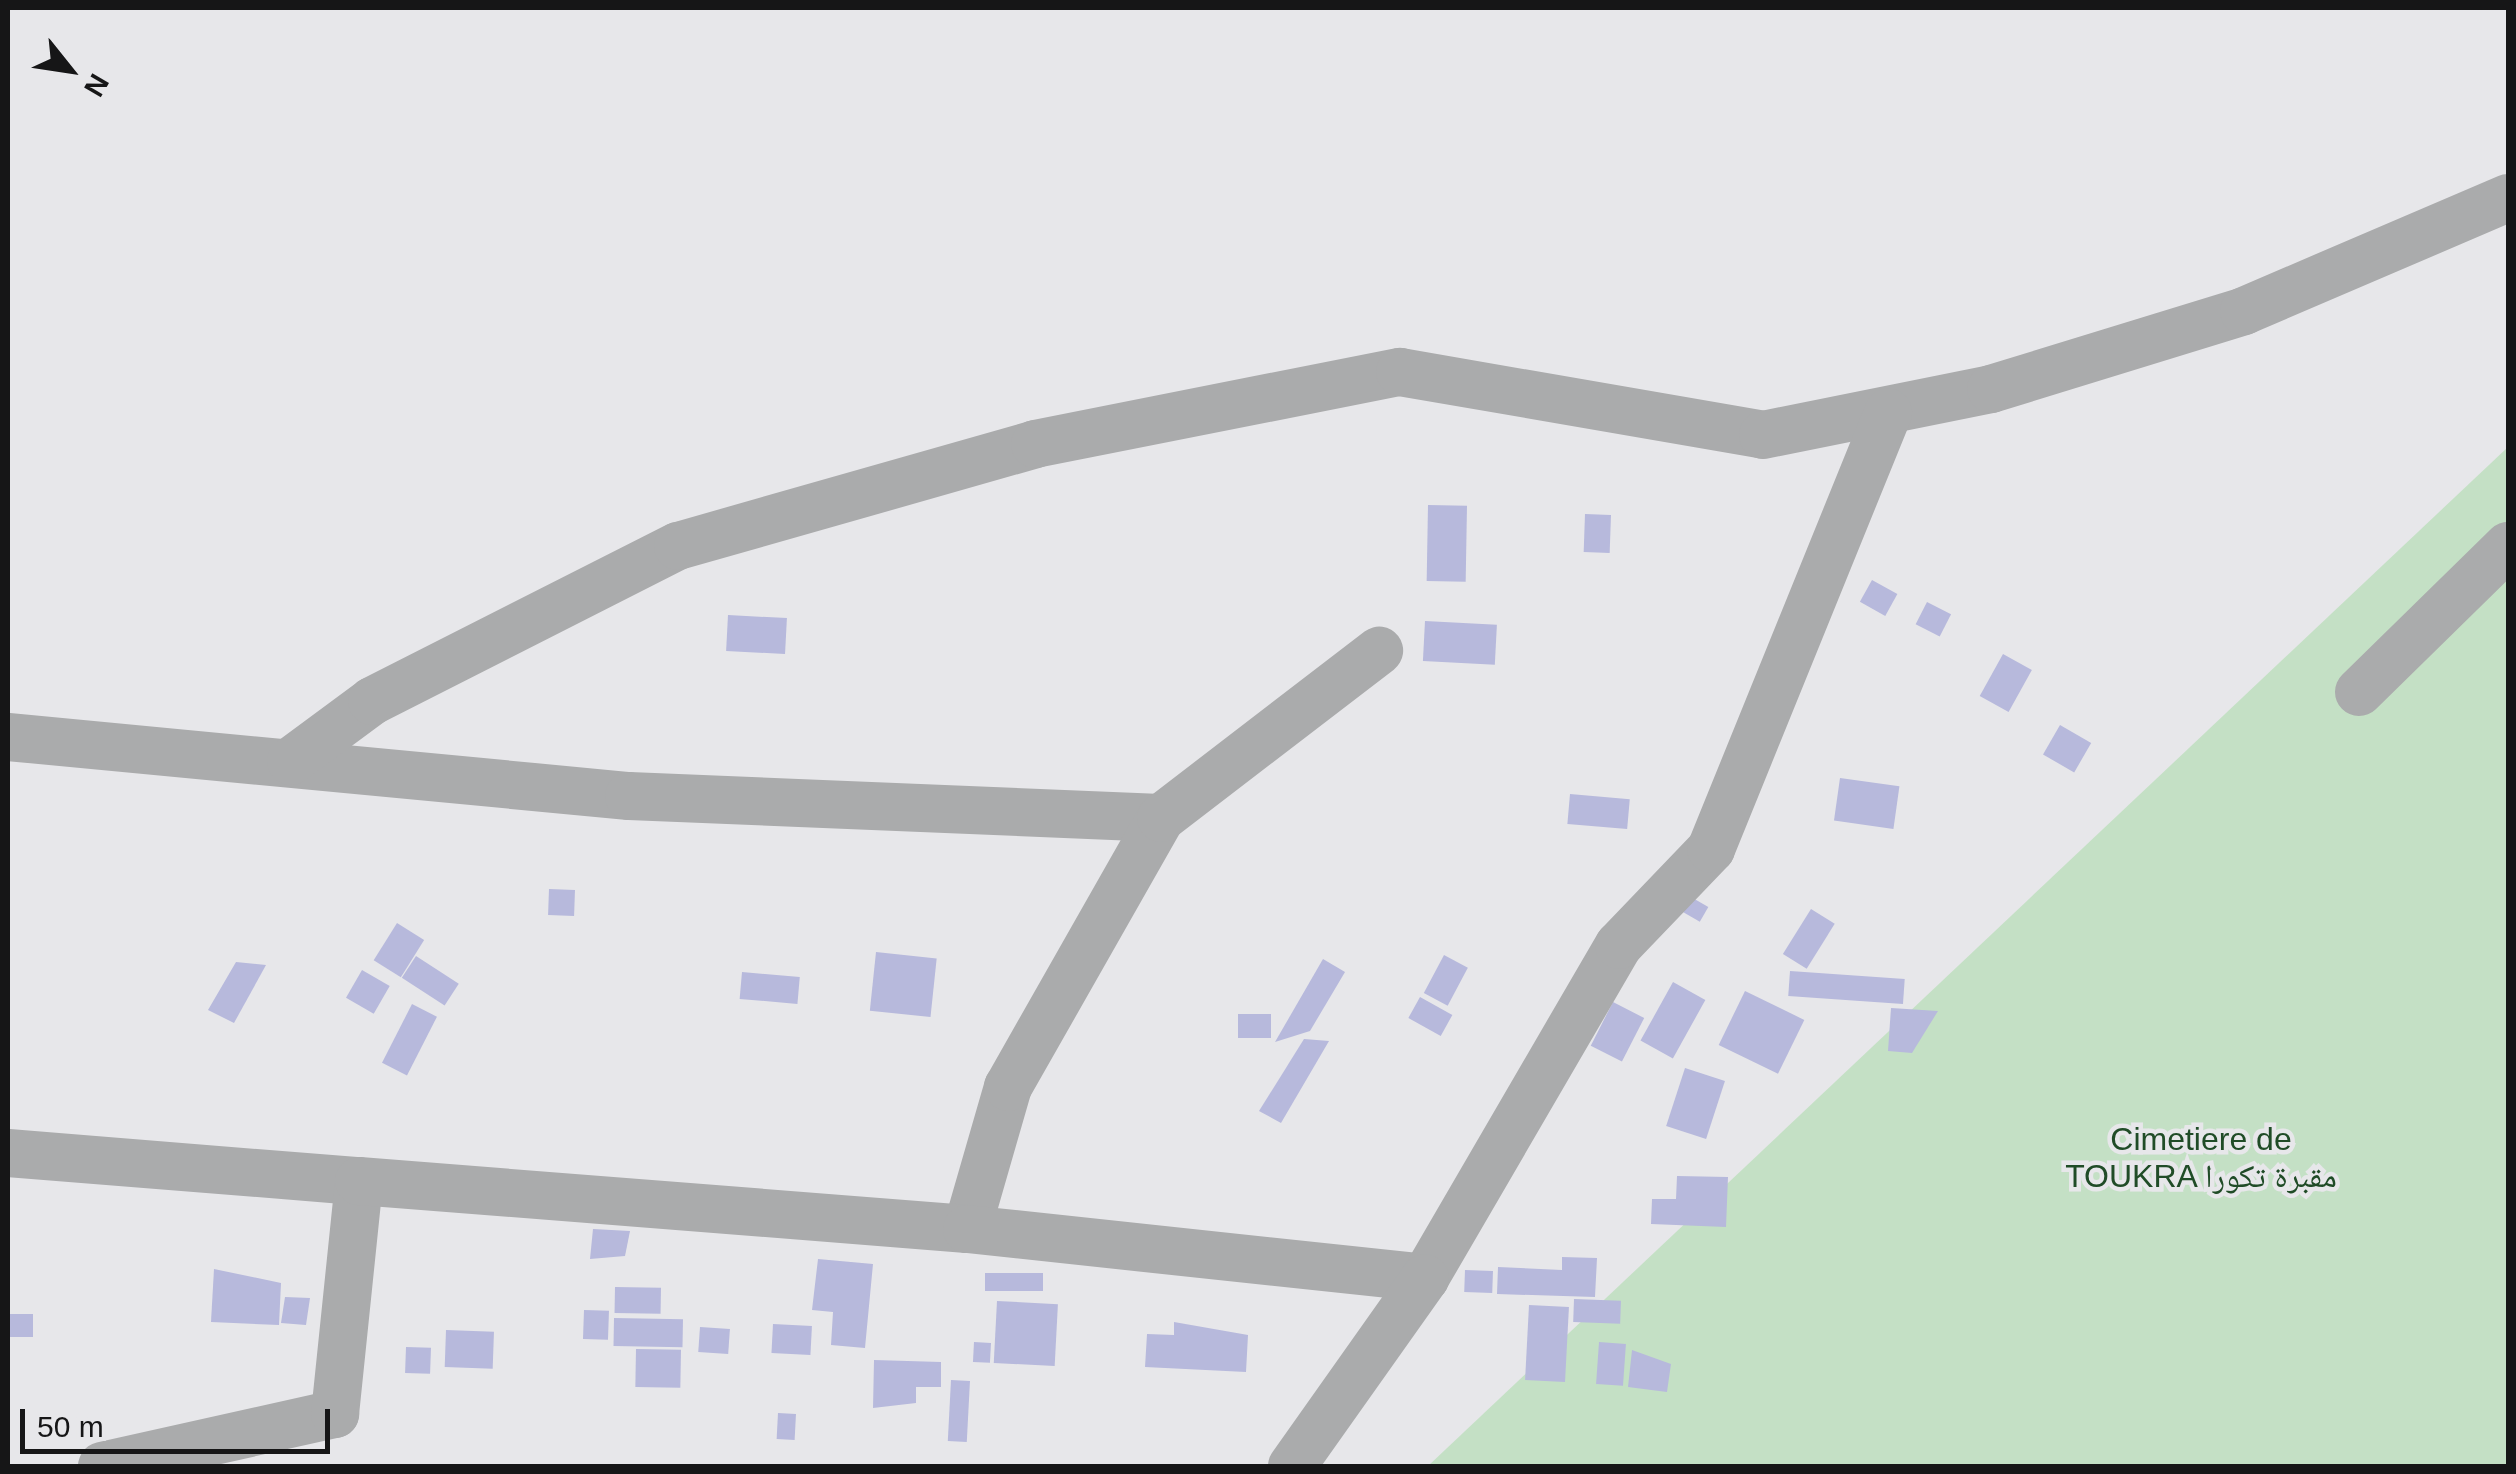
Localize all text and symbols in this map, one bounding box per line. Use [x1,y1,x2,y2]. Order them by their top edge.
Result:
north arrow [20,20,120,120]
text: N [78,69,115,102]
park label: Cimetiere de TOUKRA مقبرة تكورا [2064,1121,2338,1196]
scale bar [25,1389,335,1451]
text: 50 m [37,1410,104,1443]

